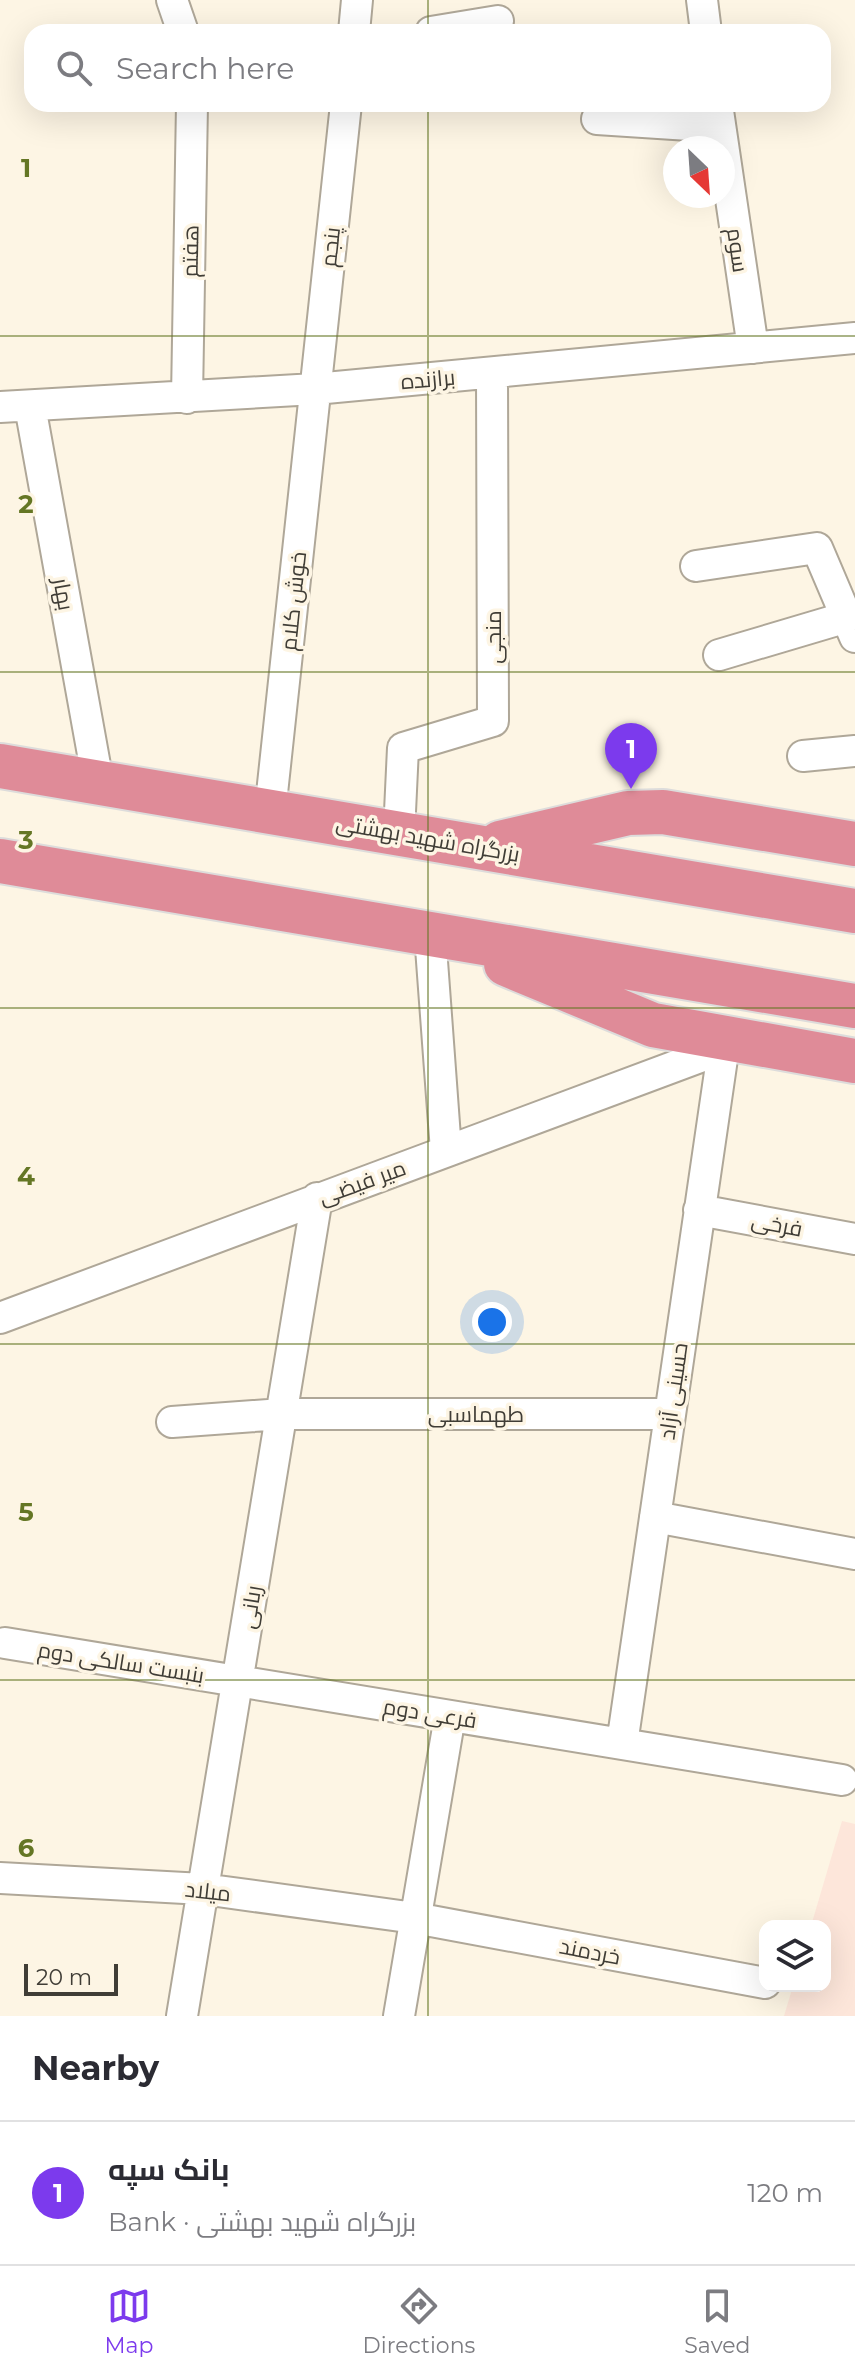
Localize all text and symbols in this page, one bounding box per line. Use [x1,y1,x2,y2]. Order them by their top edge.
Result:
search box [24,24,831,112]
icon: search [52,46,96,90]
text: Search here [116,50,294,87]
north arrow [663,136,735,208]
text: 1 [21,152,31,184]
street label: هفتم [177,225,206,278]
street label: پنجم [315,226,348,269]
street label: سوم [719,226,754,274]
street label: برازنده [400,364,456,395]
text: 2 [18,488,34,520]
street label: خوش کلام [275,550,314,652]
street label: بهار [47,574,80,613]
street label: منجی [480,610,507,664]
pin: 1 [605,723,657,789]
street label: بزرگراه شهید بهشتی [334,809,522,868]
text: 3 [17,824,34,856]
street label: میر فیضی [315,1154,410,1211]
text: 4 [17,1160,35,1192]
street label: فرخی [749,1206,805,1243]
your location [472,1302,512,1342]
street label: حسینی آزاد [653,1341,694,1441]
street label: طهماسبی [428,1401,524,1428]
text: 5 [18,1496,34,1528]
street label: ربانی [234,1583,267,1631]
street label: بنبست سالکی دوم [35,1636,206,1691]
street label: فرعی دوم [381,1693,479,1736]
text: 6 [18,1832,35,1864]
street label: میلاد [184,1876,232,1907]
map controls [759,1920,831,1992]
button: layers [759,1920,831,1992]
street label: خردمند [557,1932,623,1971]
scale bar [24,1960,118,1996]
text: 20 m [36,1964,92,1991]
text: Nearby [32,2047,159,2089]
text: بانک سپه [108,2151,230,2188]
text: 1 [53,2177,63,2209]
text: 120 m [747,2177,823,2209]
text: Bank · بزرگراه شهید بهشتی [108,2206,416,2238]
tab: Map [105,2284,153,2359]
tab: Directions [363,2284,475,2359]
tab: Saved [684,2284,750,2359]

